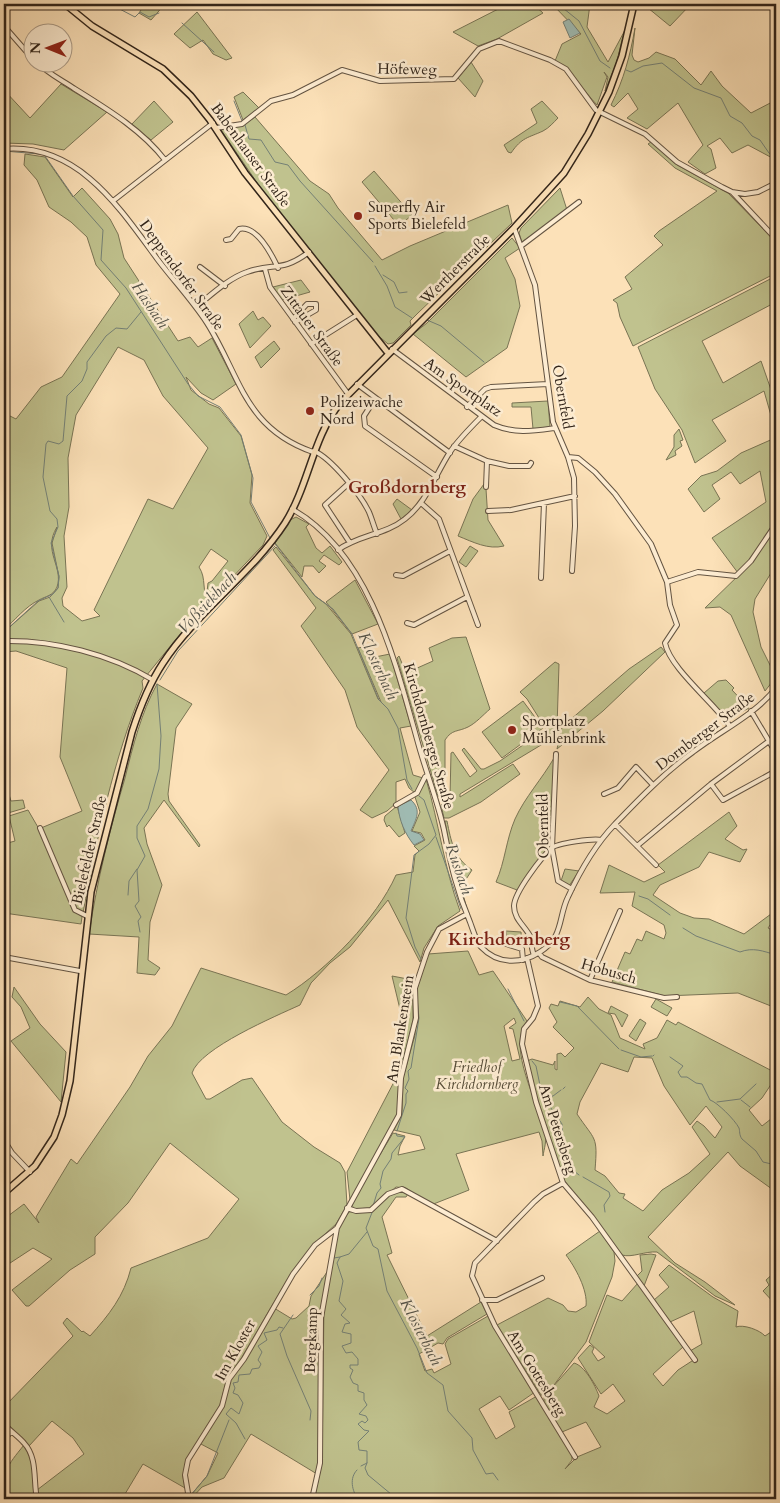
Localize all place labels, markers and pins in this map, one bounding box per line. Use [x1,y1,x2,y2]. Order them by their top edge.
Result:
place label: Superfly Air Sports Bielefeld [368,197,466,234]
marker: Superfly Air Sports Bielefeld [352,210,364,222]
place label: Polizeiwache Nord [320,392,403,429]
marker: Polizeiwache Nord [304,405,316,417]
place label: Sportplatz Mühlenbrink [522,711,606,748]
marker: Sportplatz Mühlenbrink [506,724,518,736]

